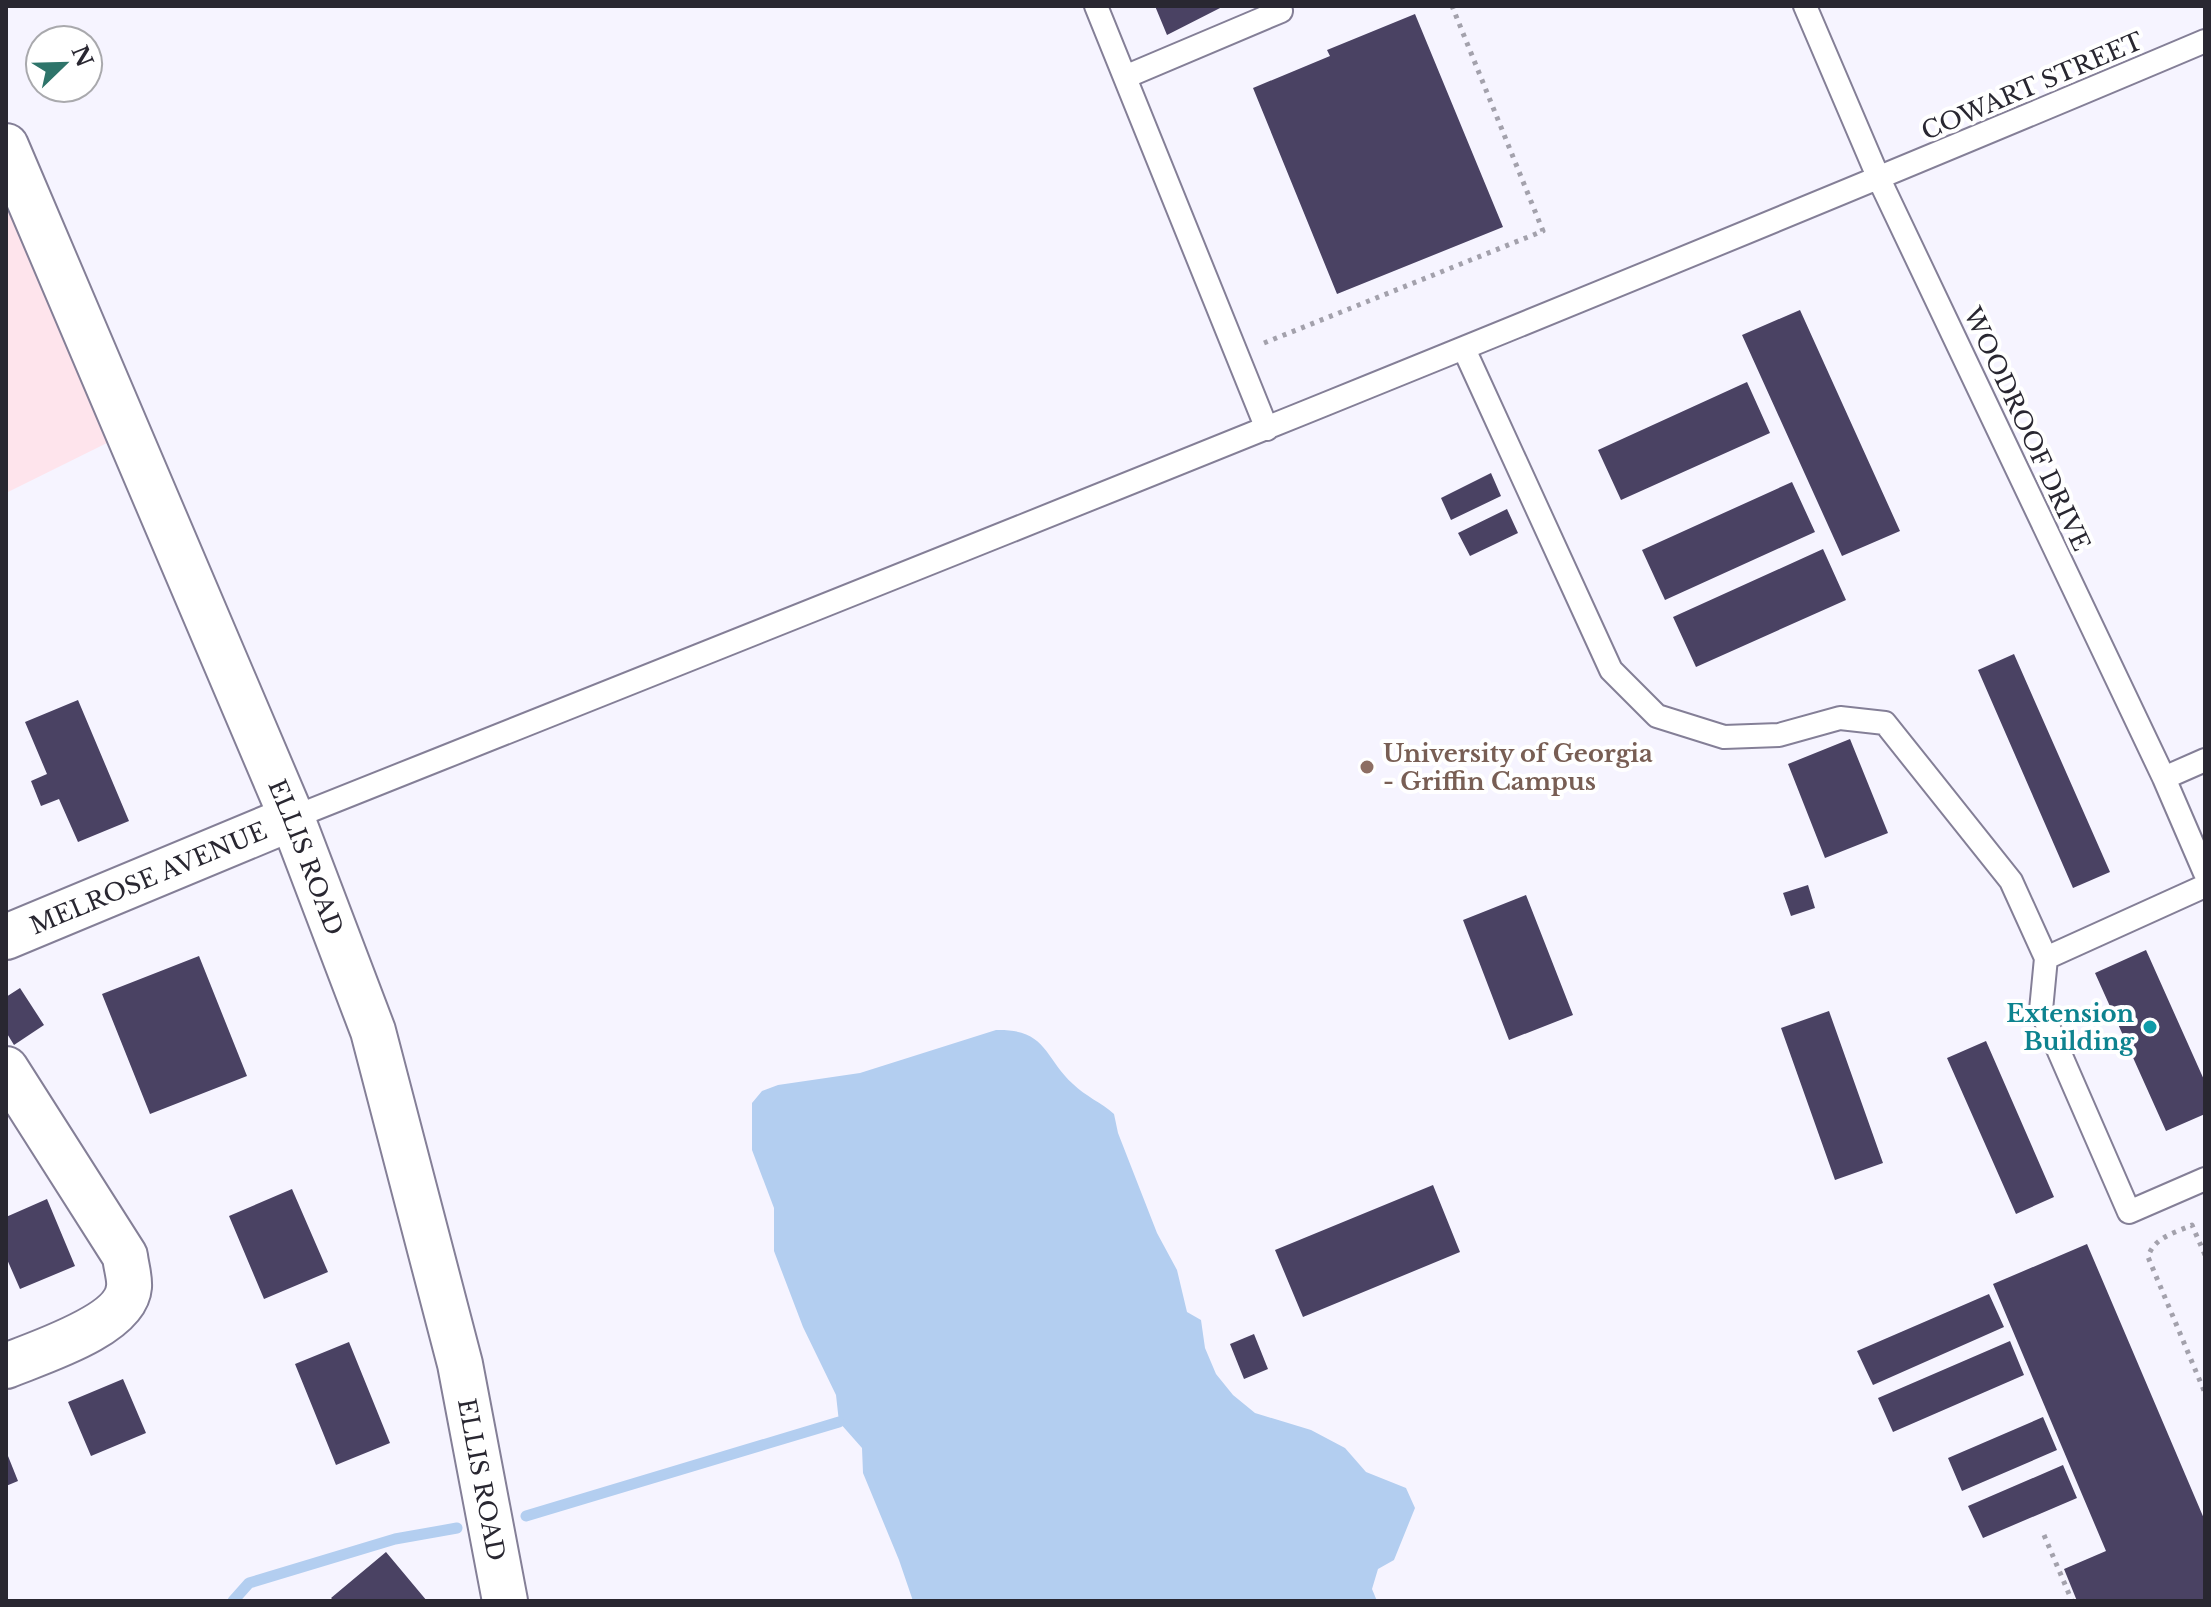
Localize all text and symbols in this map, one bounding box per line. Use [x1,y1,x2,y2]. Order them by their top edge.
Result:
north arrow [24,24,104,104]
street label: COWART STREET [1917,26,2147,146]
text: N [65,42,99,71]
street label: WOODROOF DRIVE [1957,302,2096,555]
place label: University of Georgia - Griffin Campus [1383,739,1653,796]
marker: University of Georgia - Griffin Campus [1358,758,1376,776]
street label: ELLIS ROAD [263,775,350,939]
street label: MELROSE AVENUE [25,816,271,940]
place label: Extension Building [2006,999,2135,1056]
marker: Extension Building [2141,1018,2159,1036]
street label: ELLIS ROAD [452,1396,512,1563]

